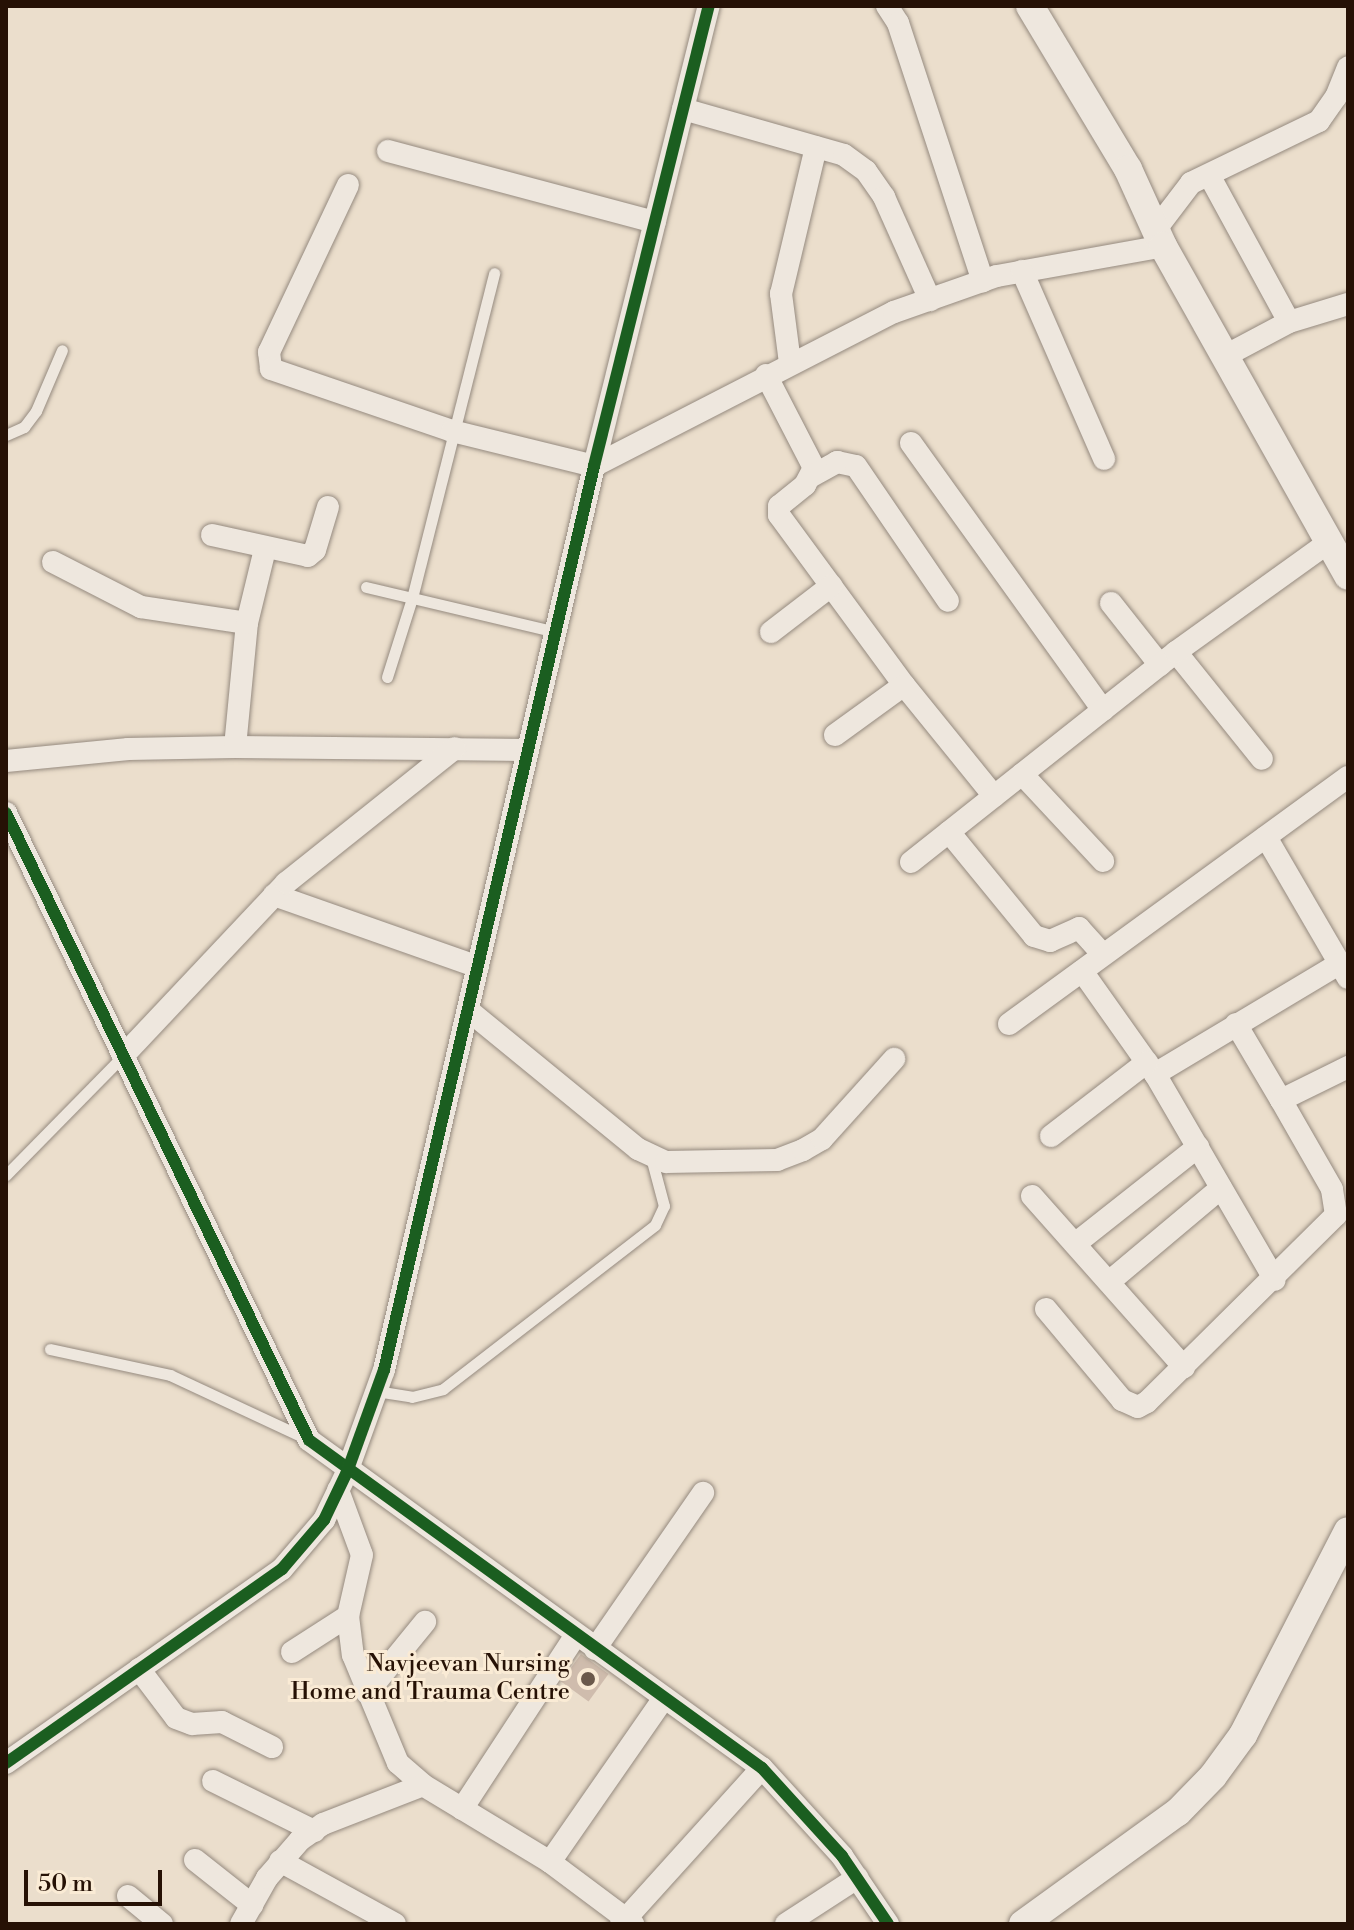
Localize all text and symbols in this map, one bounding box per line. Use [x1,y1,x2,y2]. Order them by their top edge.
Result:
place label: Navjeevan Nursing Home and Trauma Centre [290,1651,570,1707]
marker: Navjeevan Nursing Home and Trauma Centre [577,1668,599,1690]
scale bar [28,1854,166,1904]
text: 50 m [38,1869,93,1899]

